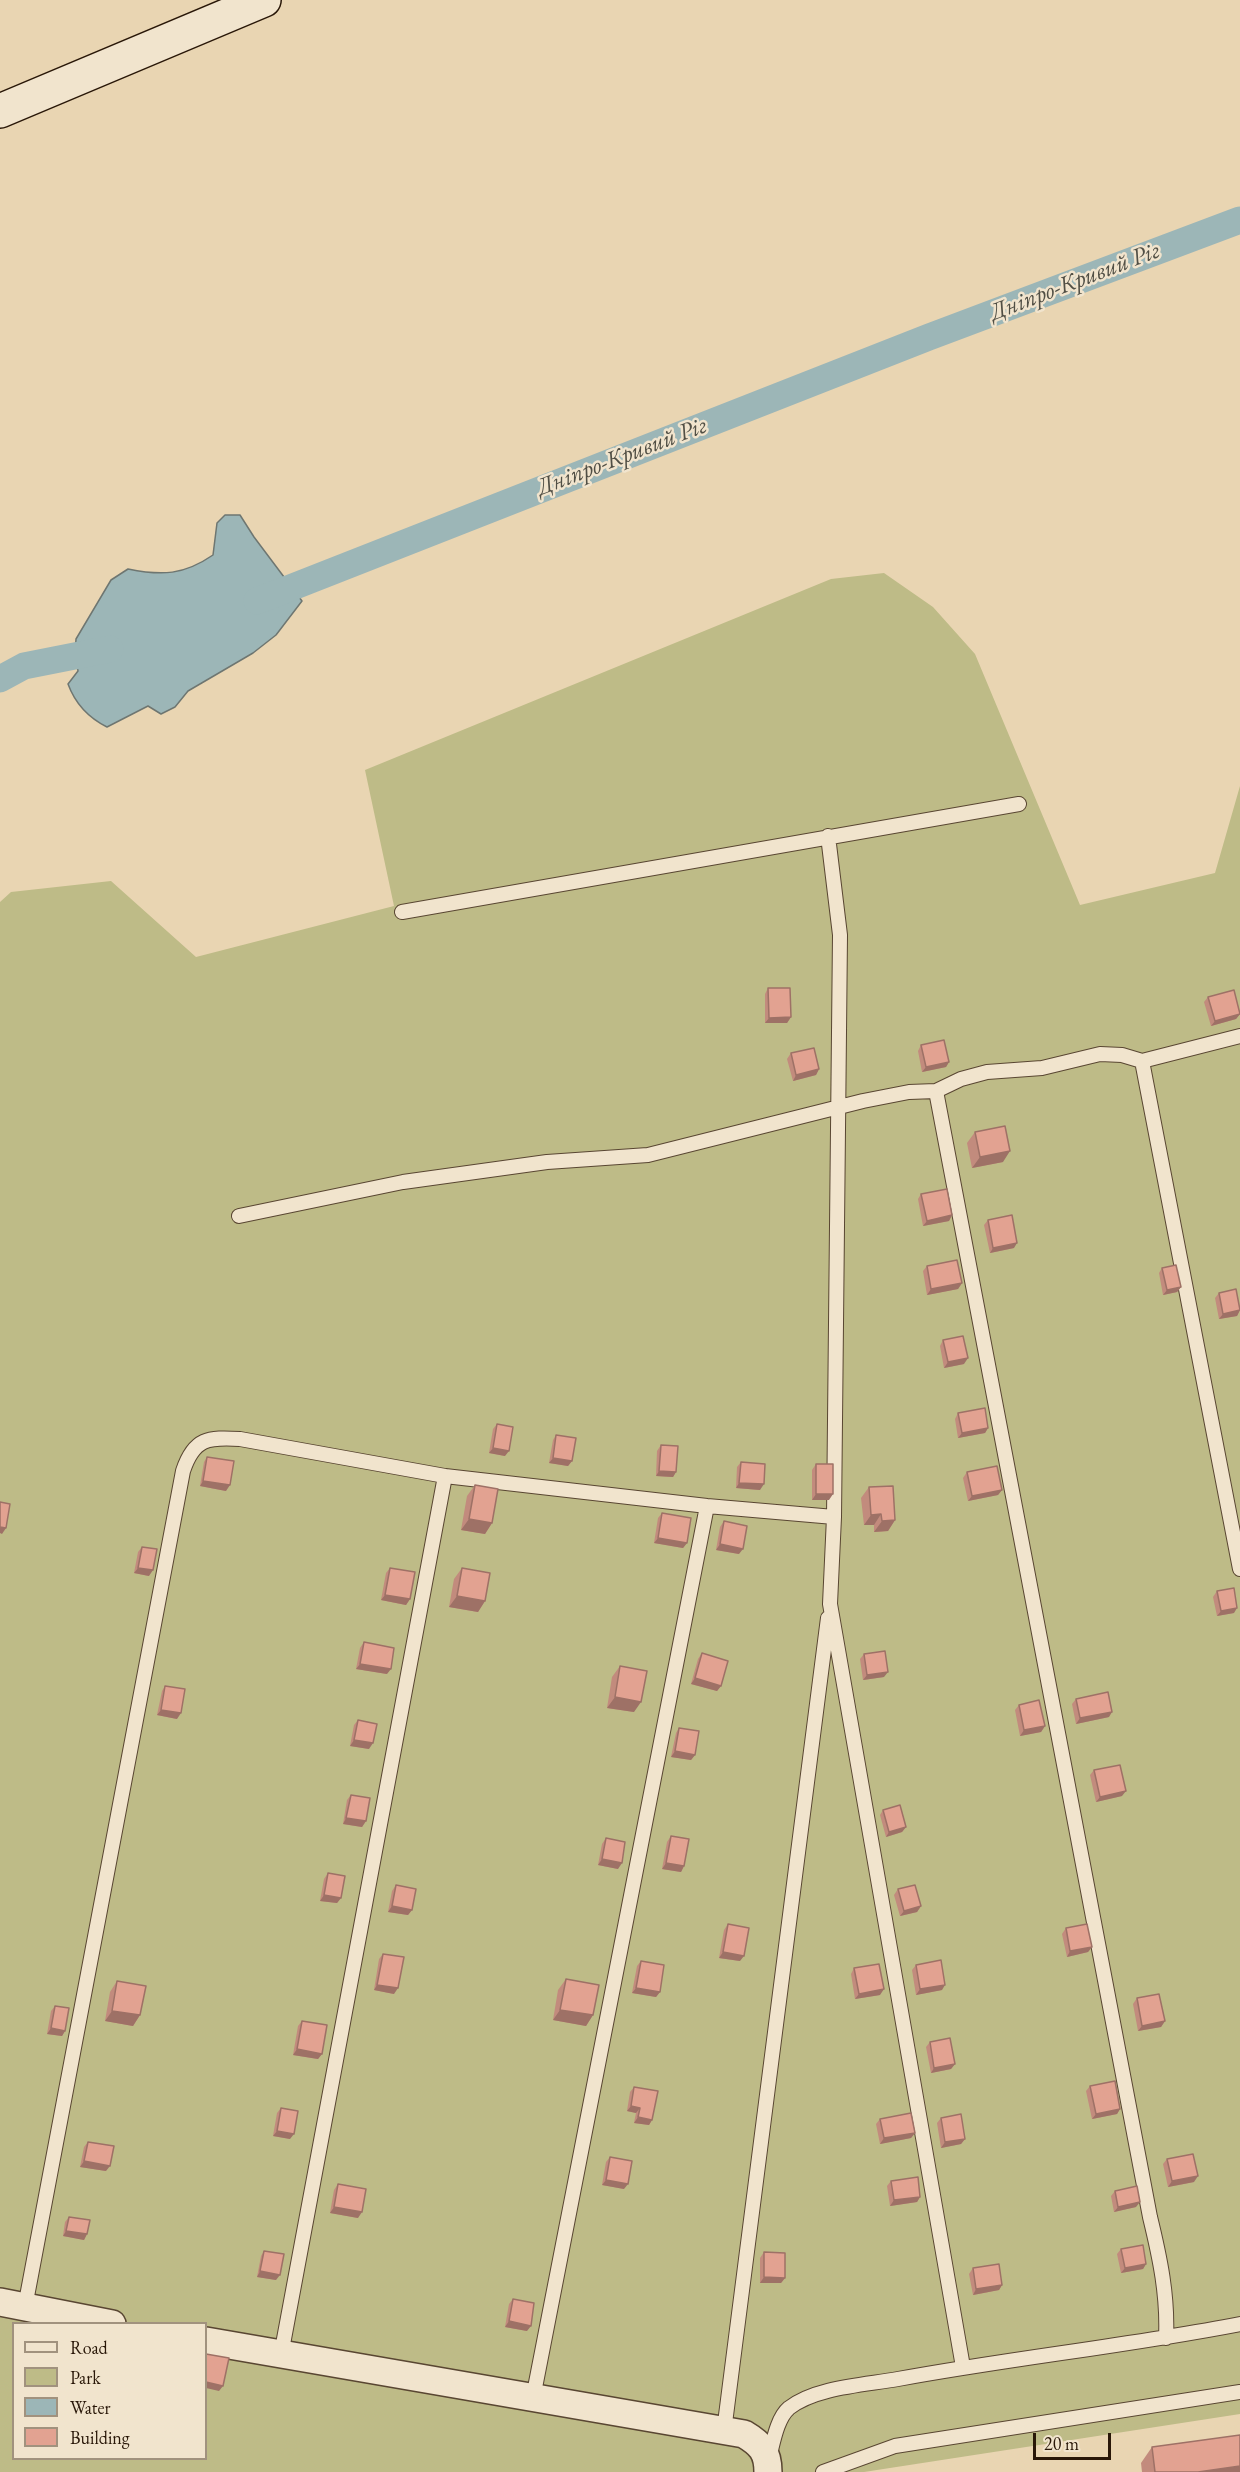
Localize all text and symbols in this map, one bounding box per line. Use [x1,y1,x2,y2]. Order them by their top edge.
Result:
water label: Дніпро-Кривий Ріг [986,236,1164,328]
water label: Дніпро-Кривий Ріг [533,411,711,503]
legend [12,2322,207,2460]
text: Road [70,2336,108,2359]
text: Park [70,2366,101,2389]
text: Water [70,2396,111,2419]
scale bar [1036,2421,1114,2459]
text: Building [70,2426,130,2449]
text: 20 m [1044,2432,1079,2455]

